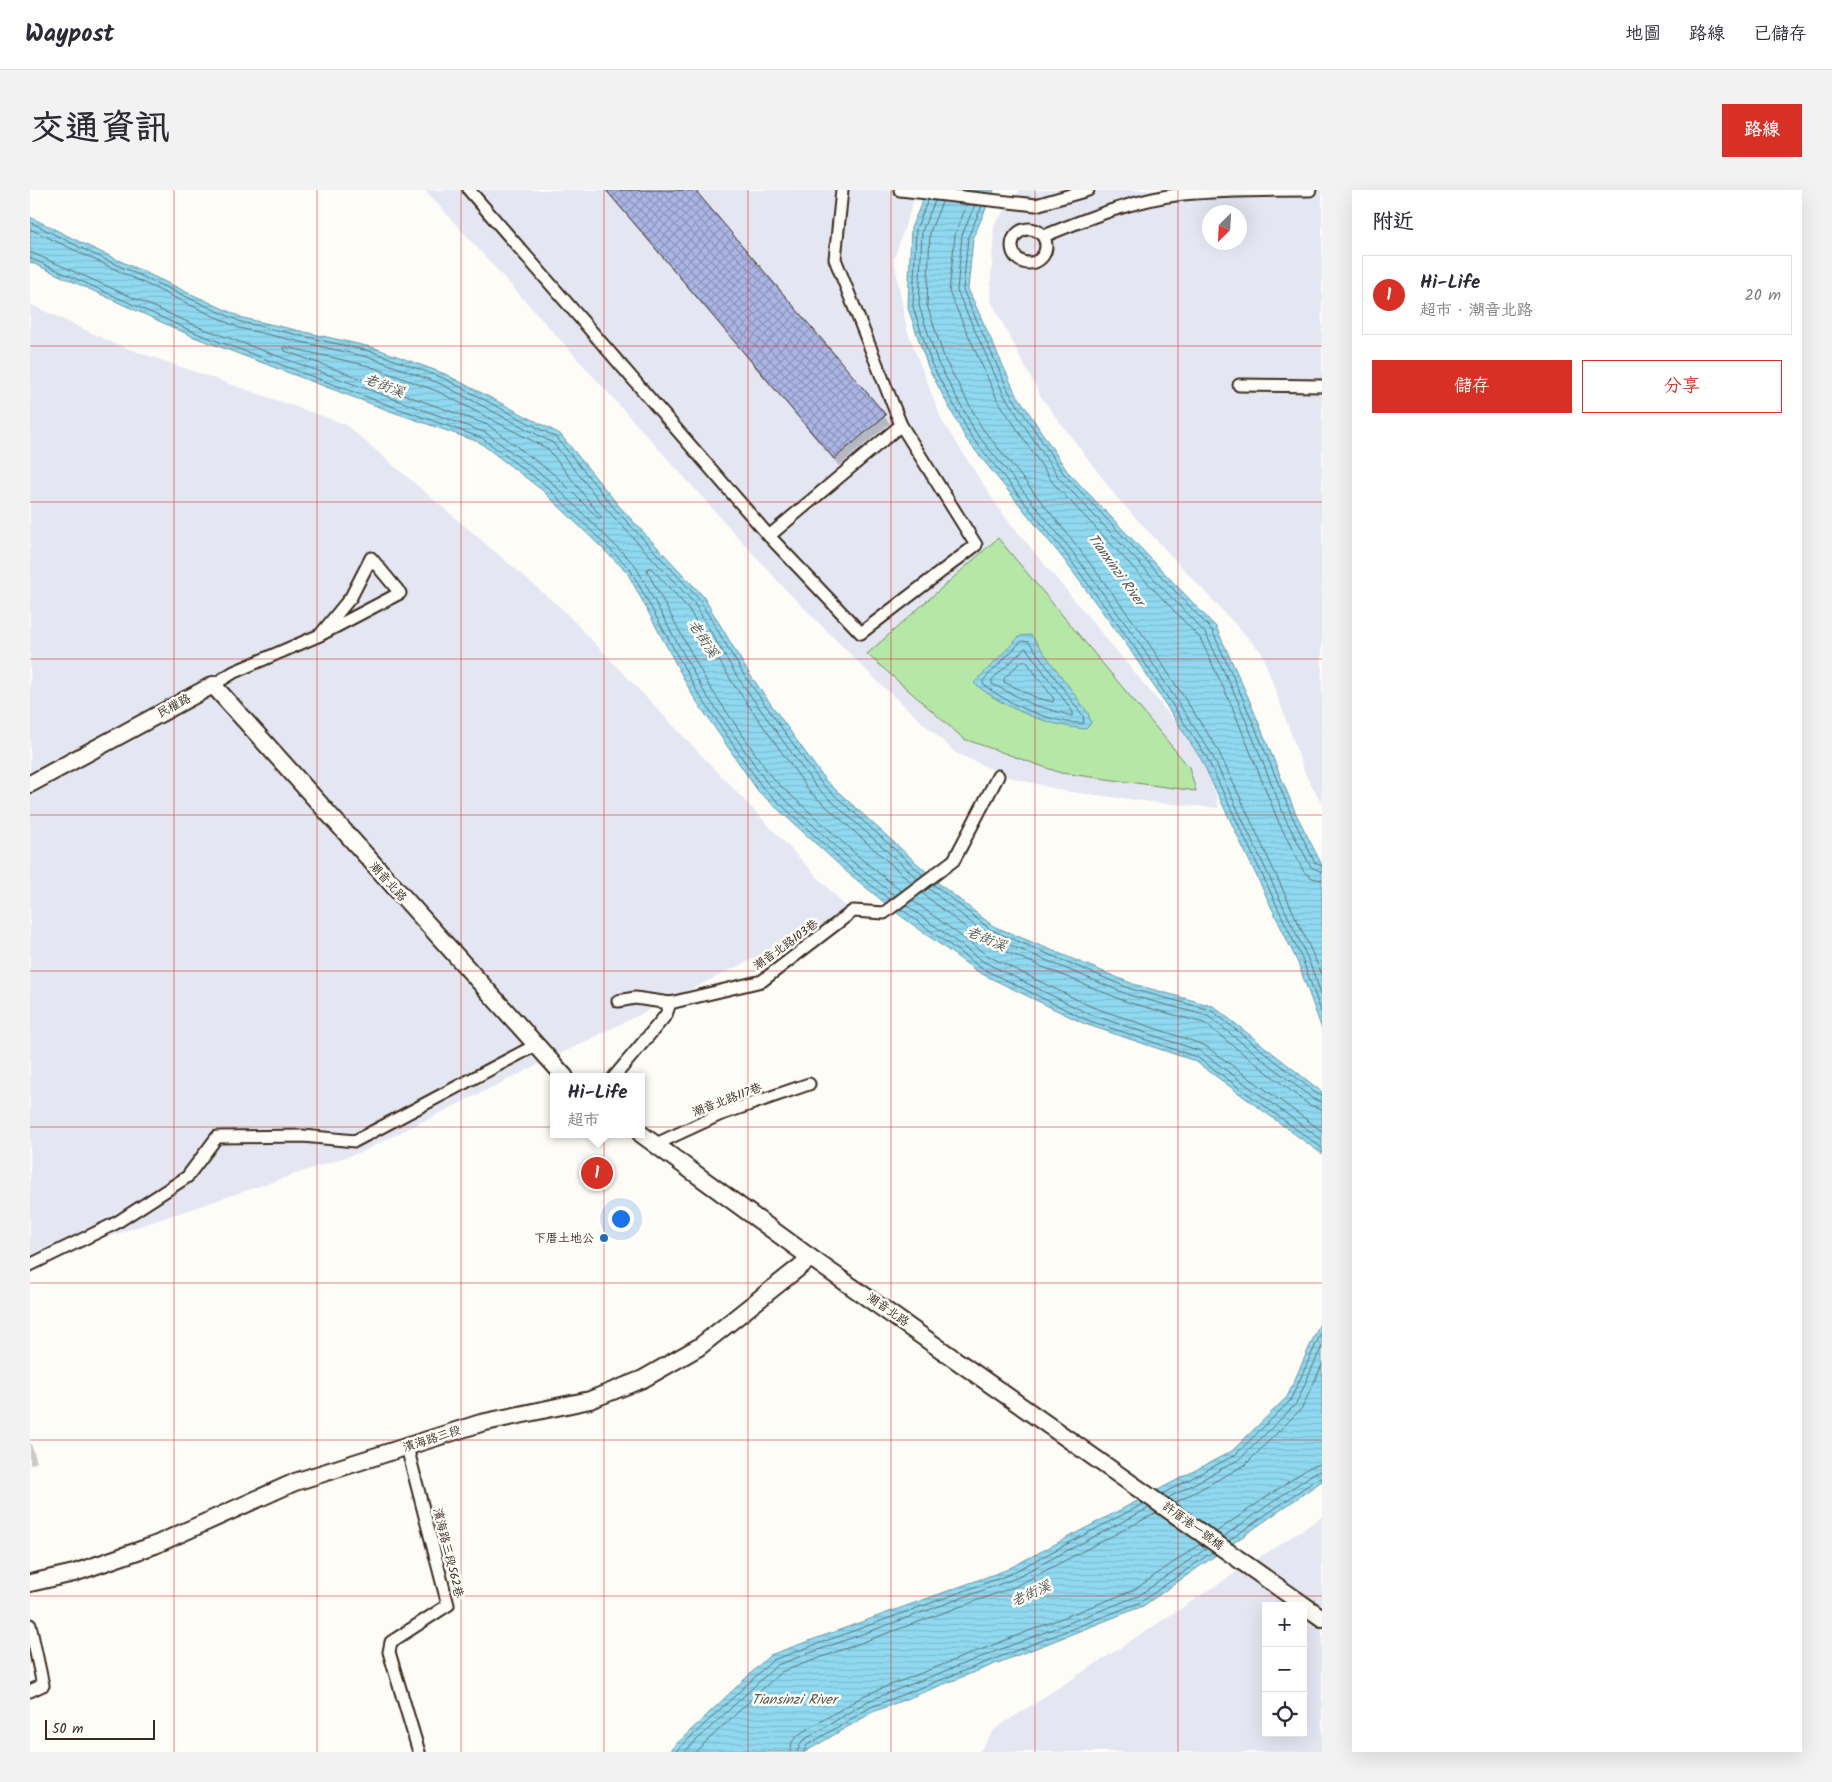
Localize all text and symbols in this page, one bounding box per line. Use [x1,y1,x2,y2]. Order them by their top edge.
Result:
text: Waypost [25,15,114,54]
text: 地圖 [1625,20,1661,49]
text: 路線 [1689,20,1725,49]
text: 已儲存 [1753,20,1807,49]
text: 交通資訊 [30,102,170,158]
button: 路線 [1722,104,1802,157]
north arrow [1202,205,1247,250]
text: 附近 [1372,206,1414,239]
text: Hi-Life [1420,268,1480,298]
text: 1 [1387,283,1391,308]
text: 20 m [1745,283,1781,308]
text: 超市 · 潮音北路 [1420,298,1533,323]
button: 儲存 [1372,360,1572,413]
button: 分享 [1582,360,1782,413]
water label: 老街溪 [360,368,408,404]
water label: Tianxinzi River [1082,529,1152,614]
water label: 老街溪 [682,615,724,663]
street label: 民權路 [154,689,194,723]
street label: 潮音北路 [365,858,411,906]
street label: 潮音北路103巷 [749,915,823,975]
water label: 老街溪 [962,921,1011,958]
popup [550,1073,645,1138]
text: Hi-Life [567,1078,628,1108]
street label: 潮音北路117巷 [689,1078,765,1122]
text: 超市 [567,1108,599,1133]
pin: 1 [581,1154,613,1192]
your location [608,1206,634,1232]
place label: 下厝土地公 [534,1229,594,1248]
marker: 下厝土地公 [598,1232,610,1244]
street label: 潮音北路 [863,1288,913,1332]
street label: 濱海路三段 [401,1421,463,1457]
street label: 許厝港一號橋 [1158,1497,1228,1555]
street label: 濱海路三段562巷 [428,1506,468,1600]
water label: 老街溪 [1007,1575,1056,1613]
map controls [1262,1602,1307,1737]
button: + [1262,1602,1307,1647]
button: − [1262,1647,1307,1692]
water label: Tiansinzi River [751,1689,840,1711]
button: locate [1262,1692,1307,1737]
scale bar [45,1717,155,1740]
text: 50 m [52,1718,83,1740]

